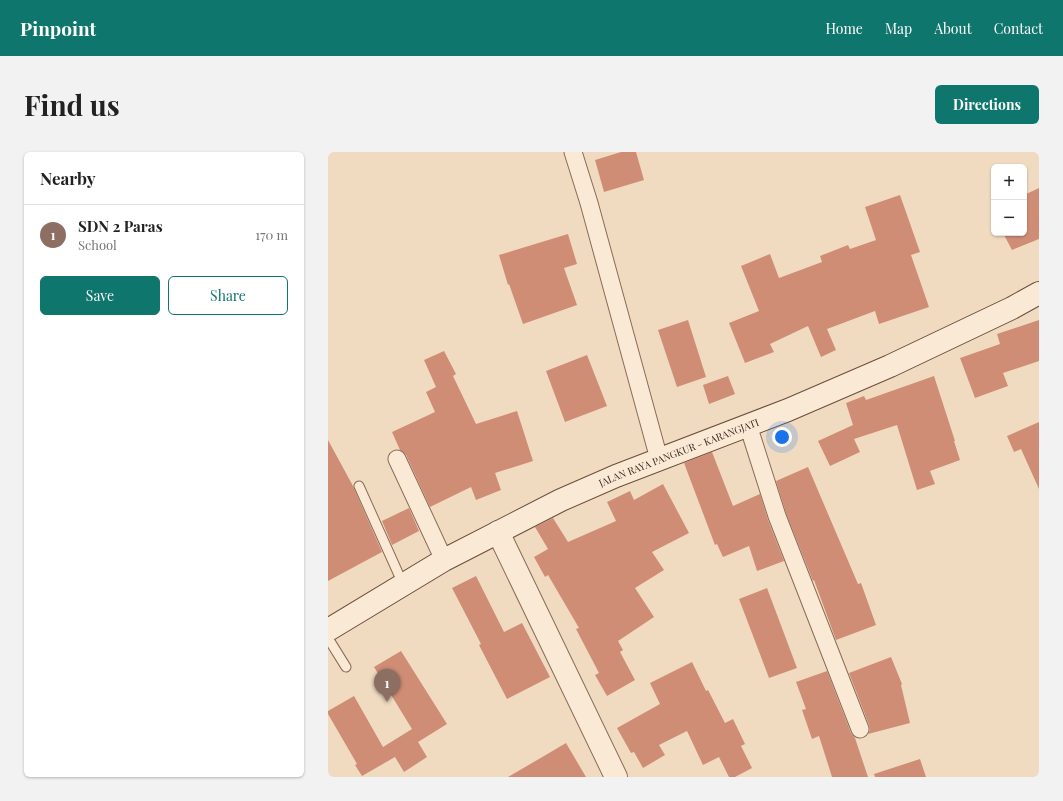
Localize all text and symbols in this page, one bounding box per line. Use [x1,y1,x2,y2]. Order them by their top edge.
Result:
text: Pinpoint [20,15,96,41]
text: Home [825,19,863,38]
text: Map [885,19,912,38]
text: About [934,19,972,38]
text: Contact [994,19,1043,38]
button: Directions [935,85,1039,124]
text: Find us [24,86,120,123]
map controls [991,164,1027,236]
button: + [991,164,1027,200]
text: Nearby [40,167,95,189]
button: − [991,200,1027,236]
text: SDN 2 Paras [78,216,163,236]
text: 1 [51,226,55,243]
text: 170 m [255,226,288,243]
text: School [78,236,117,253]
button: Save [40,276,160,315]
button: Share [168,276,288,315]
street label: JALAN RAYA PANGKUR - KARANGJATI [596,415,761,490]
your location [772,427,792,447]
pin: 1 [374,669,400,702]

